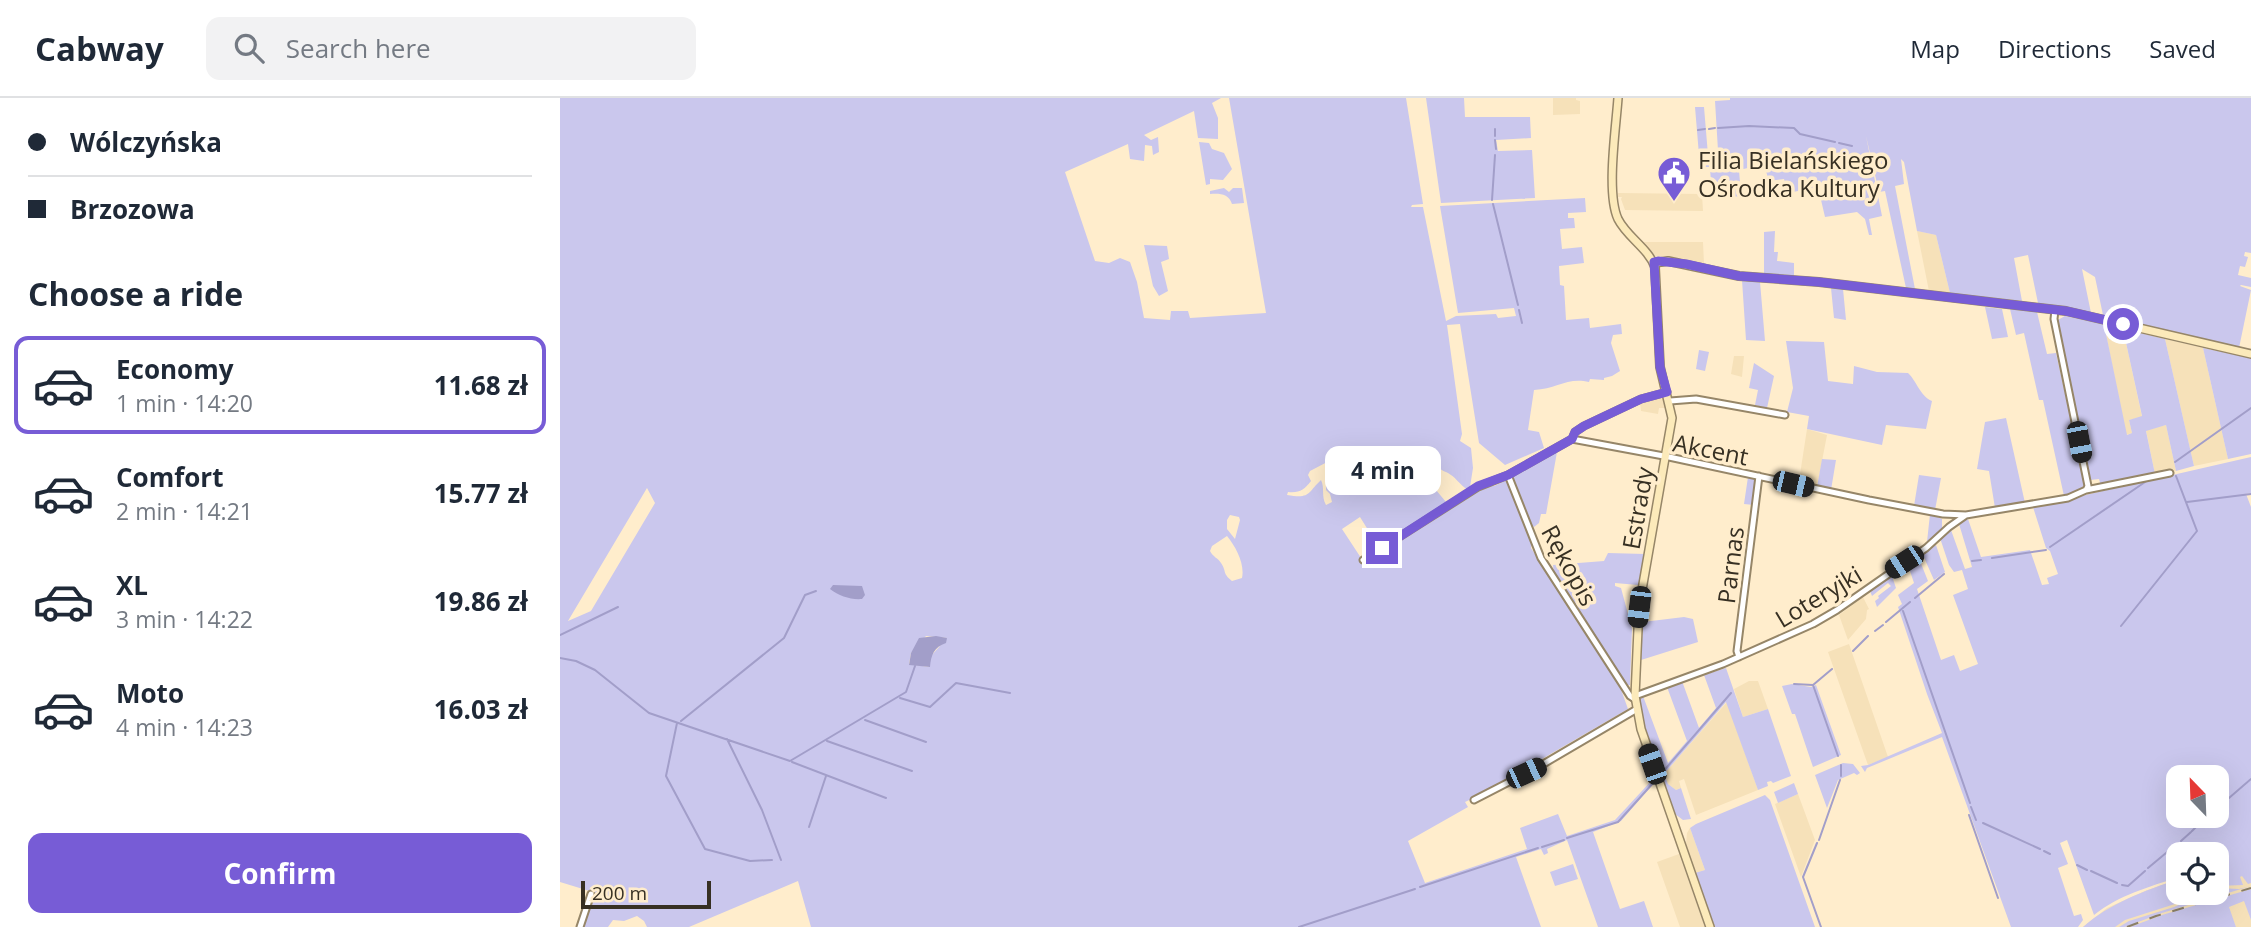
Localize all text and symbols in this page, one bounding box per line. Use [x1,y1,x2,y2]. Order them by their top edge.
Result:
search box [206,17,696,80]
text: Cabway [35,26,164,71]
icon: search [230,29,268,67]
text: Search here [286,30,431,66]
text: Map [1910,32,1960,65]
text: Directions [1998,32,2111,65]
text: Saved [2149,32,2216,65]
text: Wólczyńska [70,124,222,160]
place label: Filia Bielańskiego Ośrodka Kultury [1698,143,1888,204]
public building icon: Filia Bielańskiego Ośrodka Kultury [1655,154,1693,203]
text: Brzozowa [70,191,195,227]
text: Choose a ride [28,272,243,315]
route start [2107,308,2139,340]
text: Economy [116,351,234,387]
icon: car [32,354,95,417]
text: 11.68 zł [434,367,528,403]
text: 1 min · 14:20 [116,387,253,419]
car [2065,419,2094,465]
street label: Akcent [1671,426,1751,472]
callout: 4 min [1324,447,1440,496]
text: 4 min [1351,454,1415,486]
text: Comfort [116,459,223,495]
icon: car [32,462,95,525]
street label: Estrady [1614,463,1661,552]
car [1771,469,1816,499]
text: 15.77 zł [434,475,528,511]
text: 2 min · 14:21 [116,495,253,527]
street label: Rękopis [1534,519,1606,611]
street label: Parnas [1709,525,1751,605]
route end [1366,532,1398,564]
car [1881,542,1928,582]
street label: Loteryjki [1769,557,1867,635]
text: XL [116,567,148,603]
icon: car [32,570,95,633]
text: 19.86 zł [434,583,528,619]
car [1627,585,1652,629]
text: 3 min · 14:22 [116,603,253,635]
text: Moto [116,675,184,711]
icon: car [32,678,95,741]
text: 16.03 zł [434,691,528,727]
text: 4 min · 14:23 [116,711,253,743]
car [1636,741,1669,787]
car [1503,755,1550,791]
north arrow [2166,765,2230,828]
map controls [2166,765,2229,905]
button: Confirm [28,833,532,913]
button: locate [2166,842,2229,905]
scale bar [581,878,710,910]
text: 200 m [592,880,647,906]

